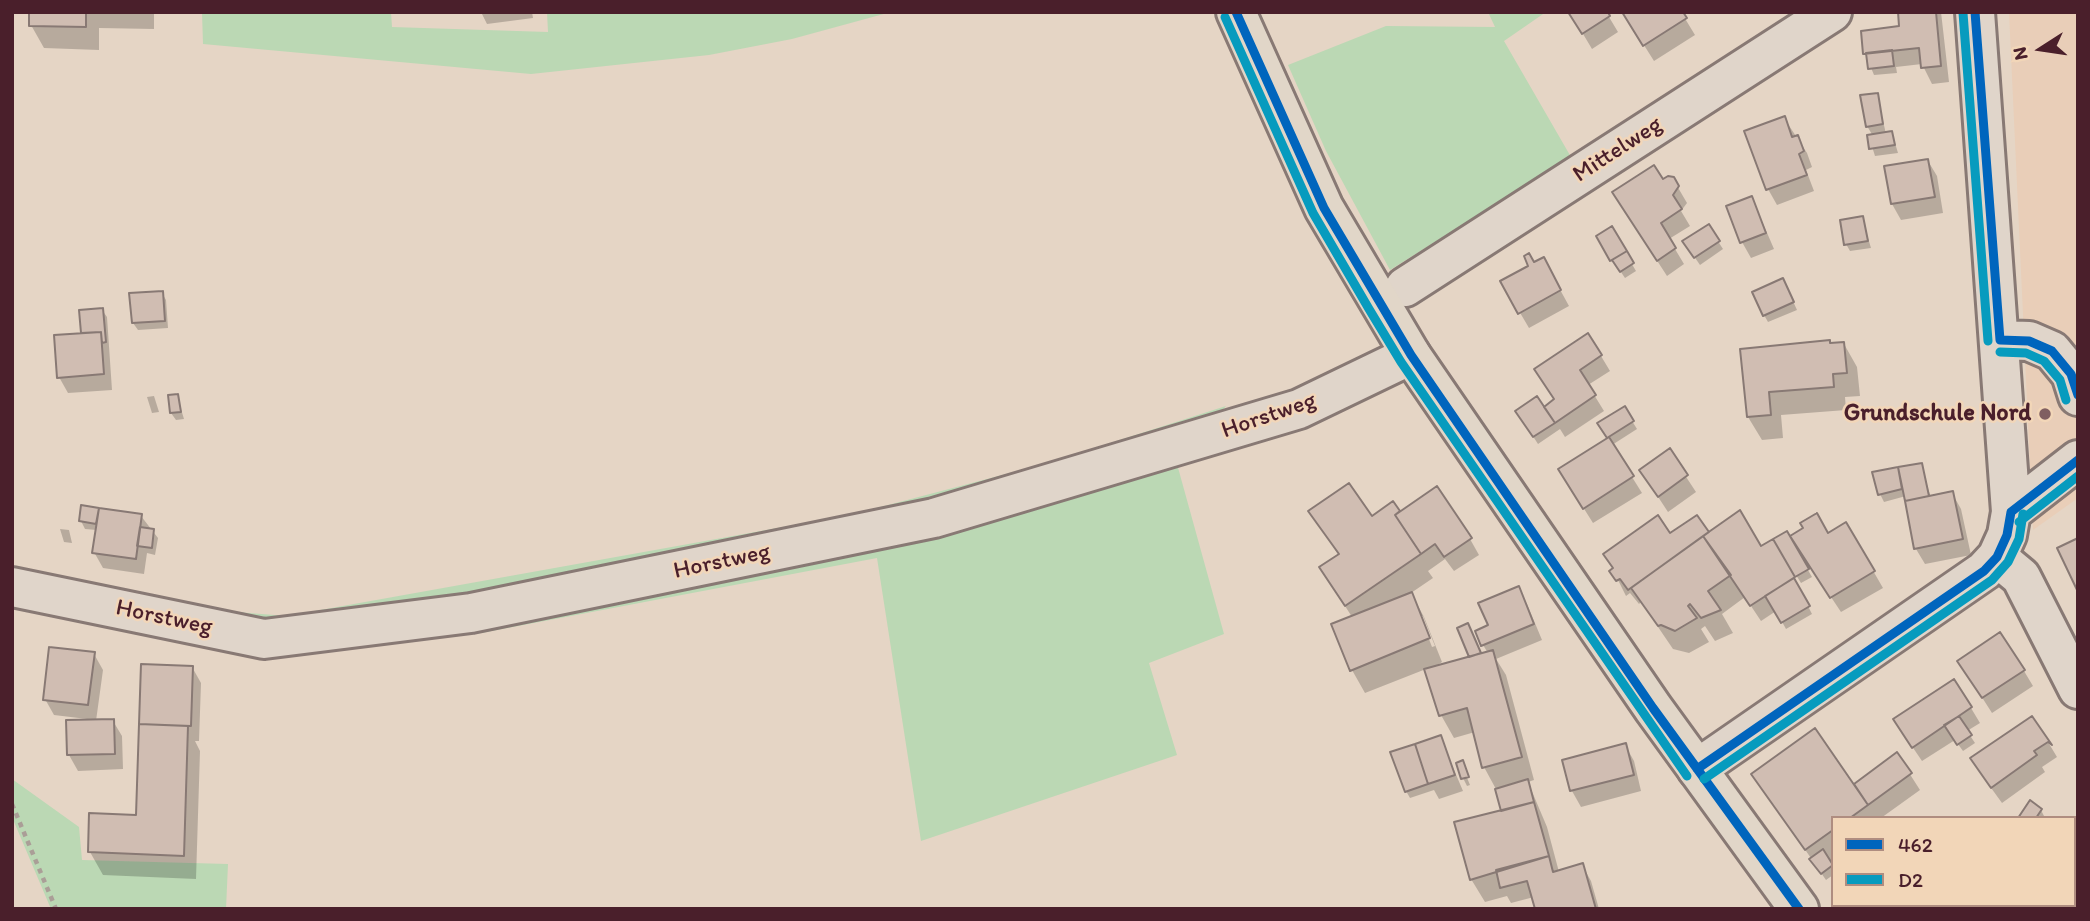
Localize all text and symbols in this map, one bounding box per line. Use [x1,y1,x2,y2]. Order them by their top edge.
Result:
north arrow [2006,14,2076,84]
text: N [2007,45,2033,62]
street label: Mittelweg [1568,111,1668,189]
street label: Horstweg [1218,386,1320,446]
place label: Grundschule Nord [1844,400,2031,428]
marker: Grundschule Nord [2037,406,2053,422]
street label: Horstweg [671,538,773,586]
street label: Horstweg [113,594,215,642]
legend [1831,816,2076,907]
text: 462 [1898,832,1933,857]
text: D2 [1898,867,1923,892]

